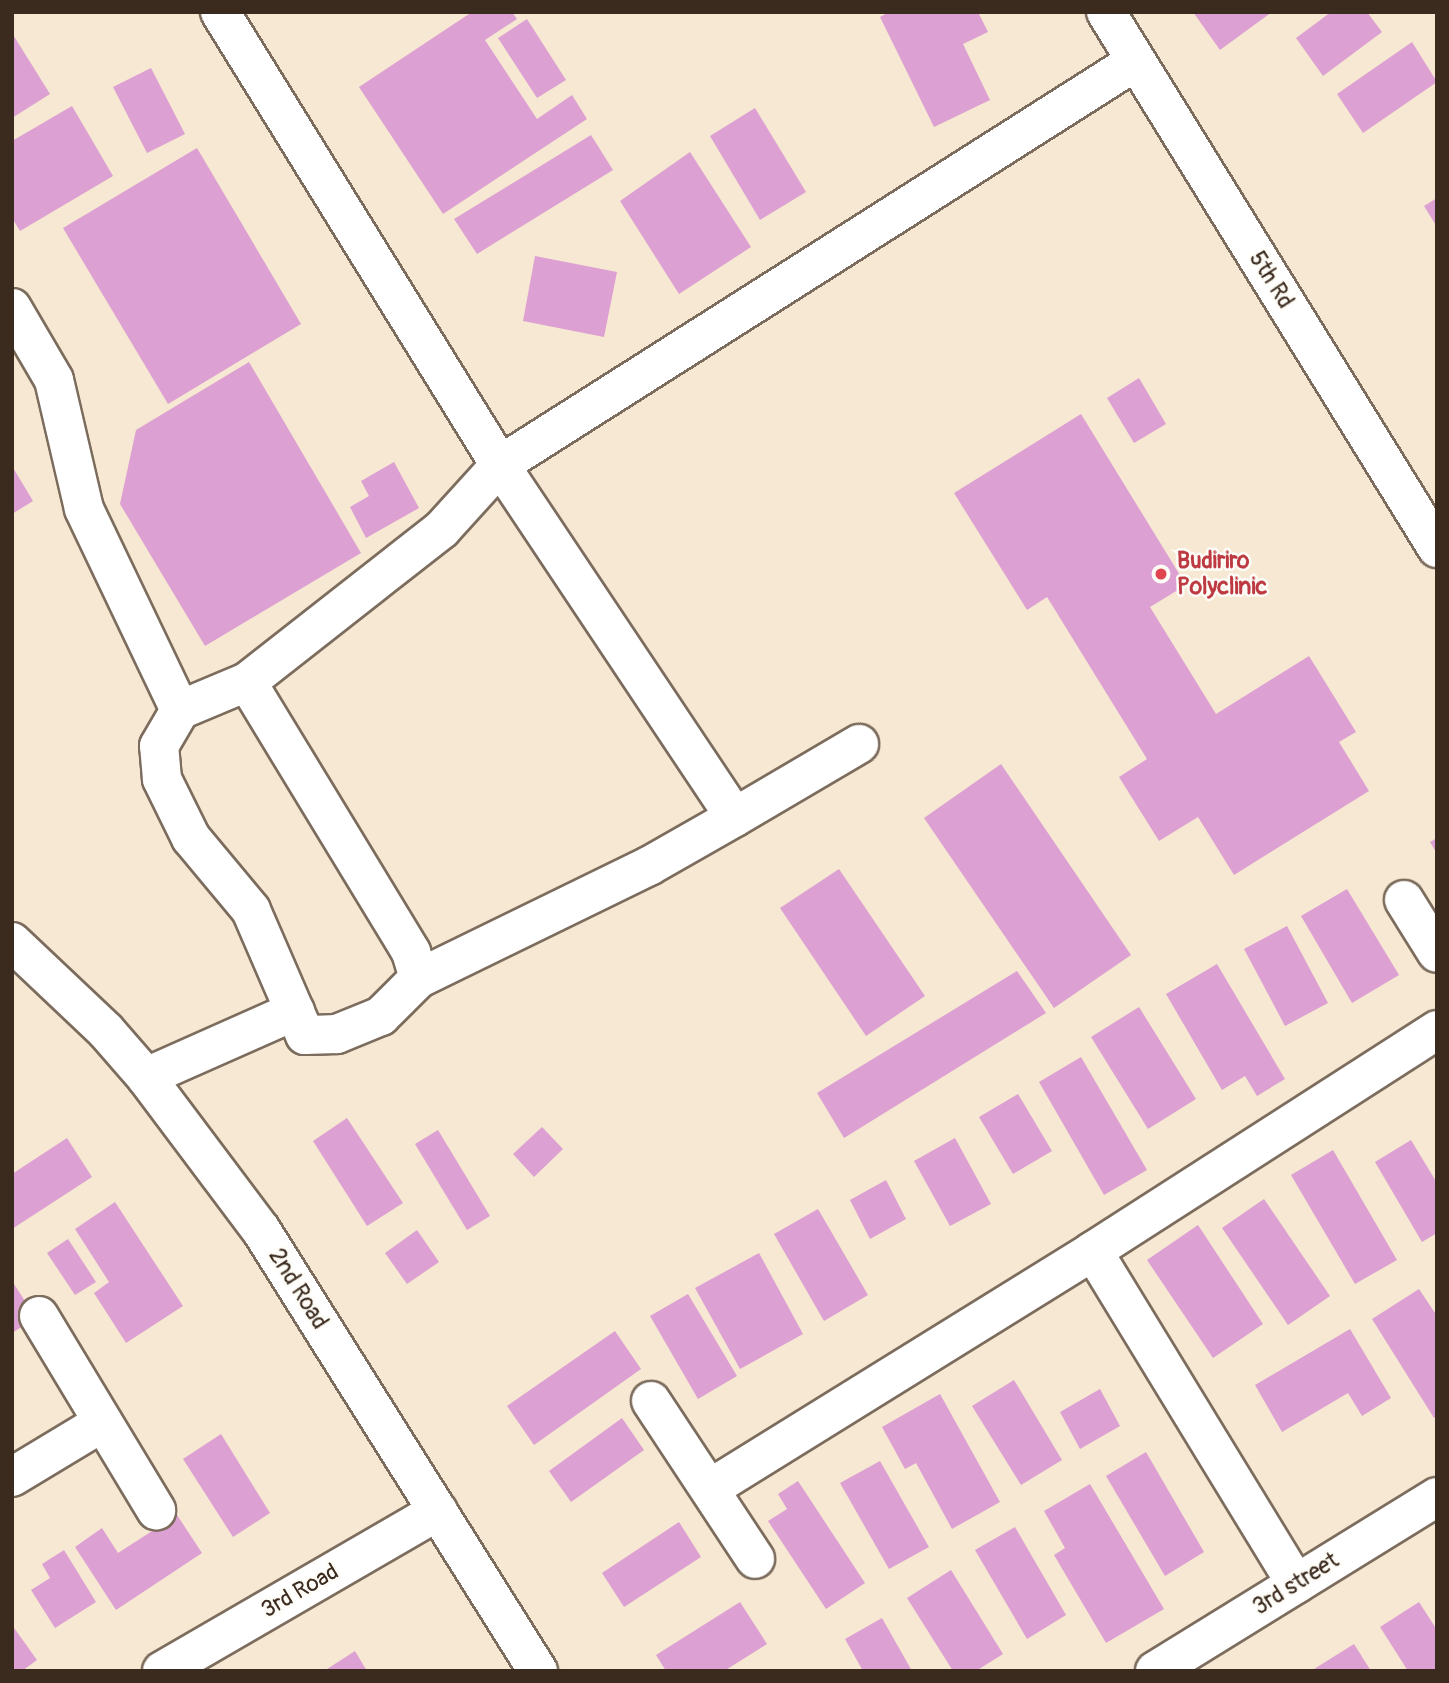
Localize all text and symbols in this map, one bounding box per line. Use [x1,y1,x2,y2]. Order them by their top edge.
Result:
street label: 5th Rd [1243,246,1299,314]
place label: Budiriro Polyclinic [1177,547,1267,601]
marker: Budiriro Polyclinic [1151,564,1171,584]
street label: 2nd Road [263,1244,333,1334]
street label: 3rd street [1248,1547,1344,1621]
street label: 3rd Road [257,1558,343,1624]

